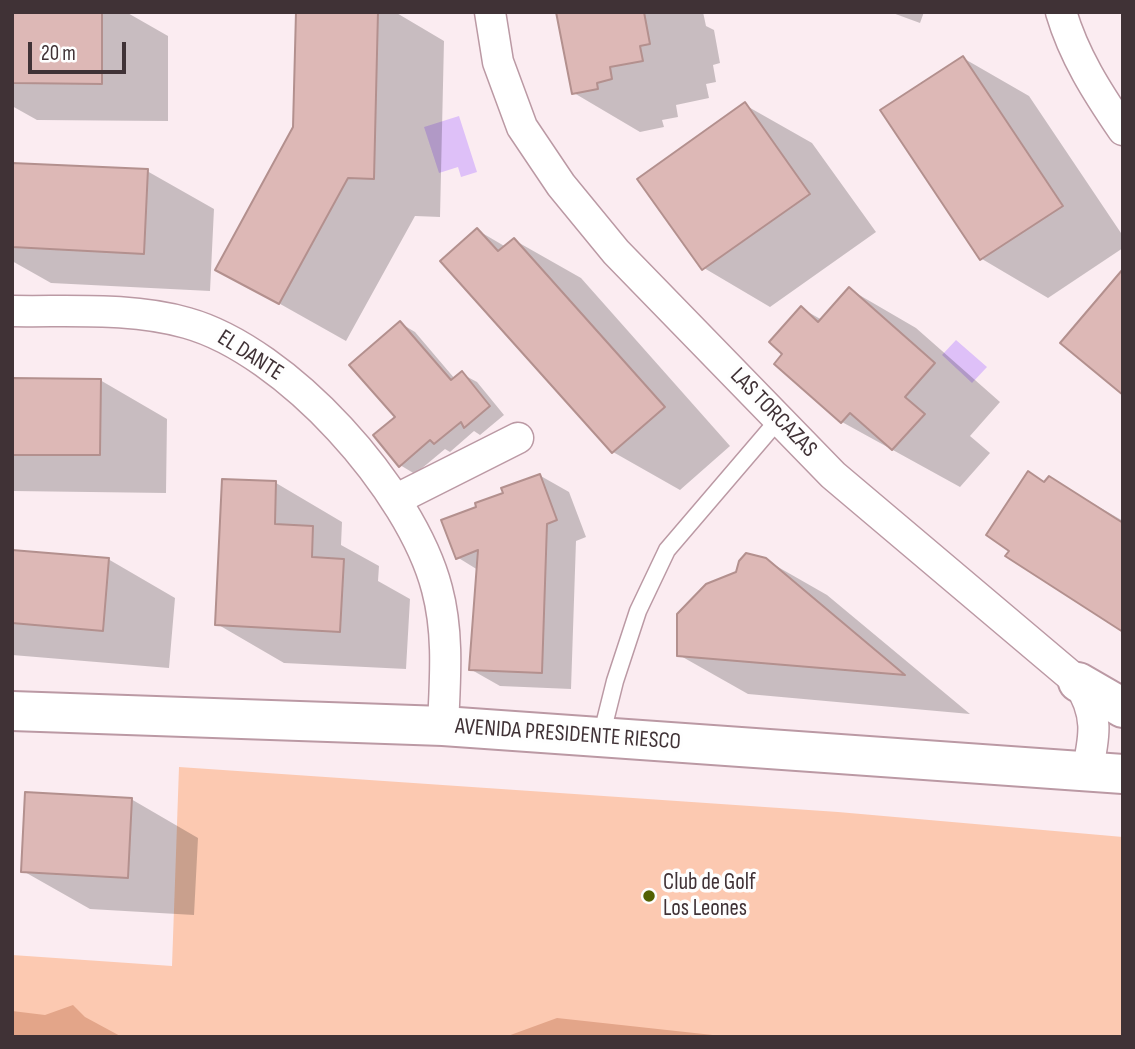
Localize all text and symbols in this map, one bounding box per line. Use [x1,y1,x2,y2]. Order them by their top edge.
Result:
scale bar [32,28,130,72]
text: 20 m [41,41,76,66]
street label: EL DANTE [212,325,288,387]
street label: LAS TORCAZAS [724,363,822,463]
street label: AVENIDA PRESIDENTE RIESCO [454,713,682,757]
place label: Club de Golf Los Leones [663,869,756,923]
marker: Club de Golf Los Leones [641,888,657,904]

